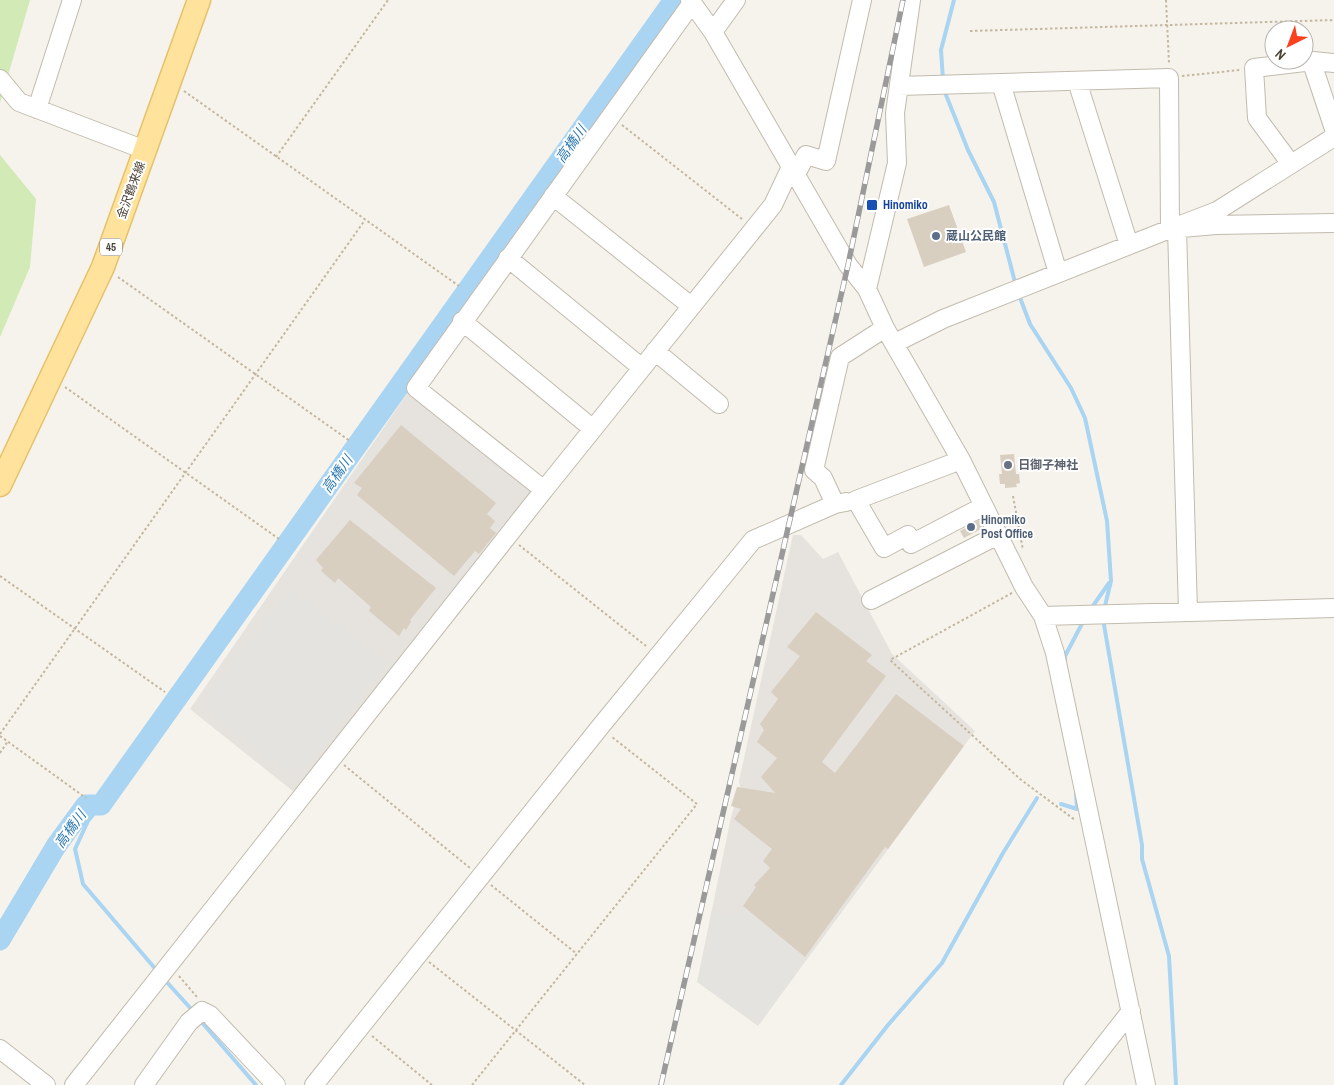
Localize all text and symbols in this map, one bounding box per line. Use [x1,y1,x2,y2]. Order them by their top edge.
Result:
north arrow [1264,20,1314,70]
text: N [1271,45,1289,64]
water label: 高橋川 [552,120,592,166]
street label: 金沢鶴来線 [113,159,149,221]
place label: Hinomiko [883,197,928,213]
marker: Hinomiko [865,198,879,212]
place label: 蔵山公民館 [946,228,1006,244]
marker: 蔵山公民館 [930,230,942,242]
road number: 45 [100,238,122,256]
water label: 高橋川 [318,450,358,496]
place label: 日御子神社 [1018,457,1078,473]
marker: 日御子神社 [1002,459,1014,471]
place label: Hinomiko Post Office [981,512,1033,542]
marker: Hinomiko Post Office [965,521,977,533]
water label: 高橋川 [50,805,91,851]

